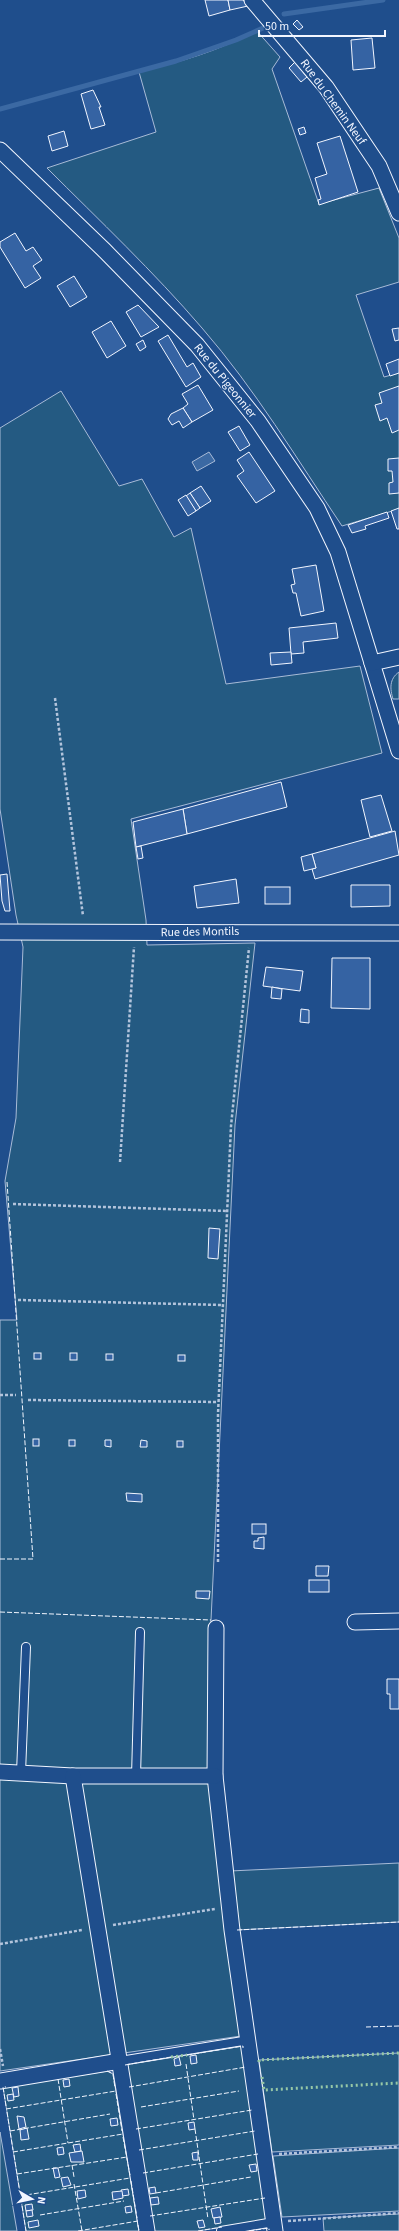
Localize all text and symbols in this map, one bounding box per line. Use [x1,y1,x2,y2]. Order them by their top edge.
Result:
scale bar [259,12,385,38]
text: 50 m [265,18,289,35]
street label: Rue du Chemin Neuf [296,56,370,149]
street label: Rue du Pigeonnier [190,340,261,423]
street label: Rue des Montils [161,923,239,941]
north arrow [12,2179,52,2219]
text: N [33,2196,49,2205]

